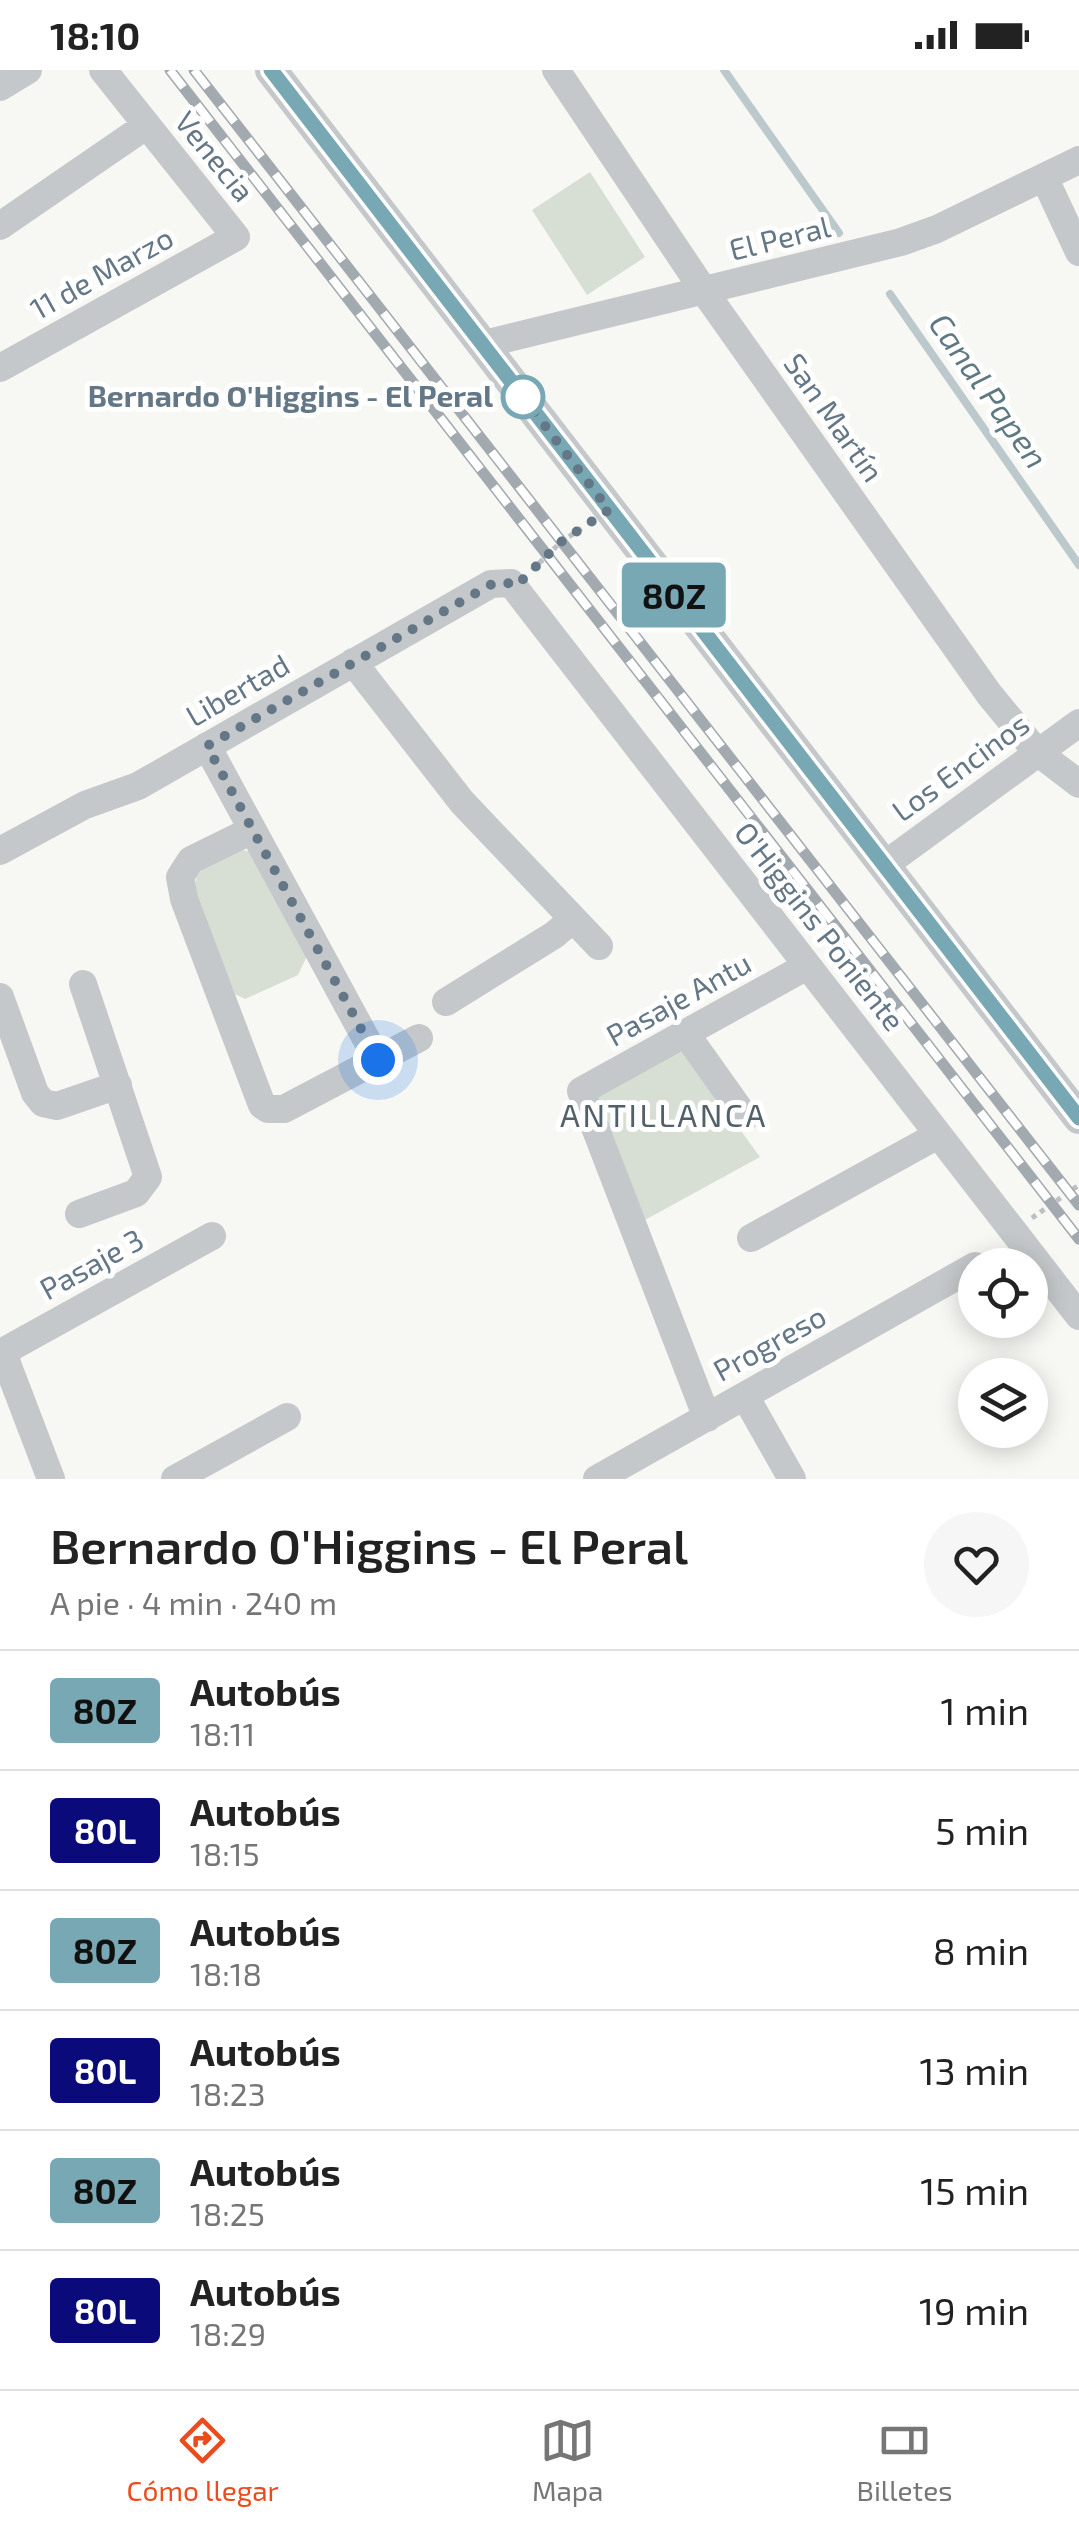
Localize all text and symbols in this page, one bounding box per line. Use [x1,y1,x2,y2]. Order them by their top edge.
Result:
text: 18:10 [50,12,140,58]
street label: Venecia [168,103,263,208]
street label: El Peral [725,207,834,267]
street label: 11 de Marzo [23,218,179,326]
water label: Canal Papen [922,305,1057,475]
street label: San Martín [777,346,892,488]
marker: Bernardo O'Higgins - El Peral [502,376,544,418]
place label: Bernardo O'Higgins - El Peral [88,377,493,413]
line badge: 80Z [616,562,732,628]
text: 80Z [642,574,706,616]
street label: Libertad [179,645,295,733]
street label: Los Encinos [884,705,1035,828]
street label: O'Higgins Poniente [728,814,913,1037]
street label: Pasaje Antu [599,944,757,1053]
your location [353,1035,403,1085]
district label: ANTILLANCA [560,1095,768,1133]
street label: Pasaje 3 [33,1220,149,1306]
map controls [958,1248,1048,1448]
button: locate [958,1248,1048,1338]
street label: Progreso [706,1297,832,1388]
button: layers [958,1358,1048,1448]
button: heart [924,1512,1029,1617]
text: Bernardo O'Higgins - El Peral [50,1516,688,1574]
text: A pie · 4 min · 240 m [50,1583,337,1621]
text: Autobús [190,1668,341,1714]
text: 1 min [941,1687,1029,1733]
text: 80Z [73,1689,137,1731]
text: 18:11 [190,1714,255,1752]
text: Autobús [190,1788,341,1834]
text: 5 min [935,1807,1029,1853]
text: 80L [74,1809,136,1851]
text: 18:15 [190,1834,260,1872]
text: Autobús [190,1908,341,1954]
text: 8 min [933,1927,1029,1973]
text: 80Z [73,1929,137,1971]
text: 18:18 [190,1954,262,1992]
text: Autobús [190,2028,341,2074]
text: 13 min [919,2047,1029,2093]
text: 80L [74,2049,136,2091]
text: 18:23 [190,2074,266,2112]
text: Autobús [190,2148,341,2194]
text: 15 min [920,2167,1029,2213]
text: 80Z [73,2169,137,2211]
text: 18:25 [190,2194,265,2232]
text: Autobús [190,2268,341,2314]
text: 19 min [919,2287,1029,2333]
text: 80L [74,2289,136,2331]
text: 18:29 [190,2314,266,2352]
tab: Cómo llegar [127,2413,279,2507]
tab: Mapa [532,2413,603,2507]
tab: Billetes [857,2413,952,2507]

